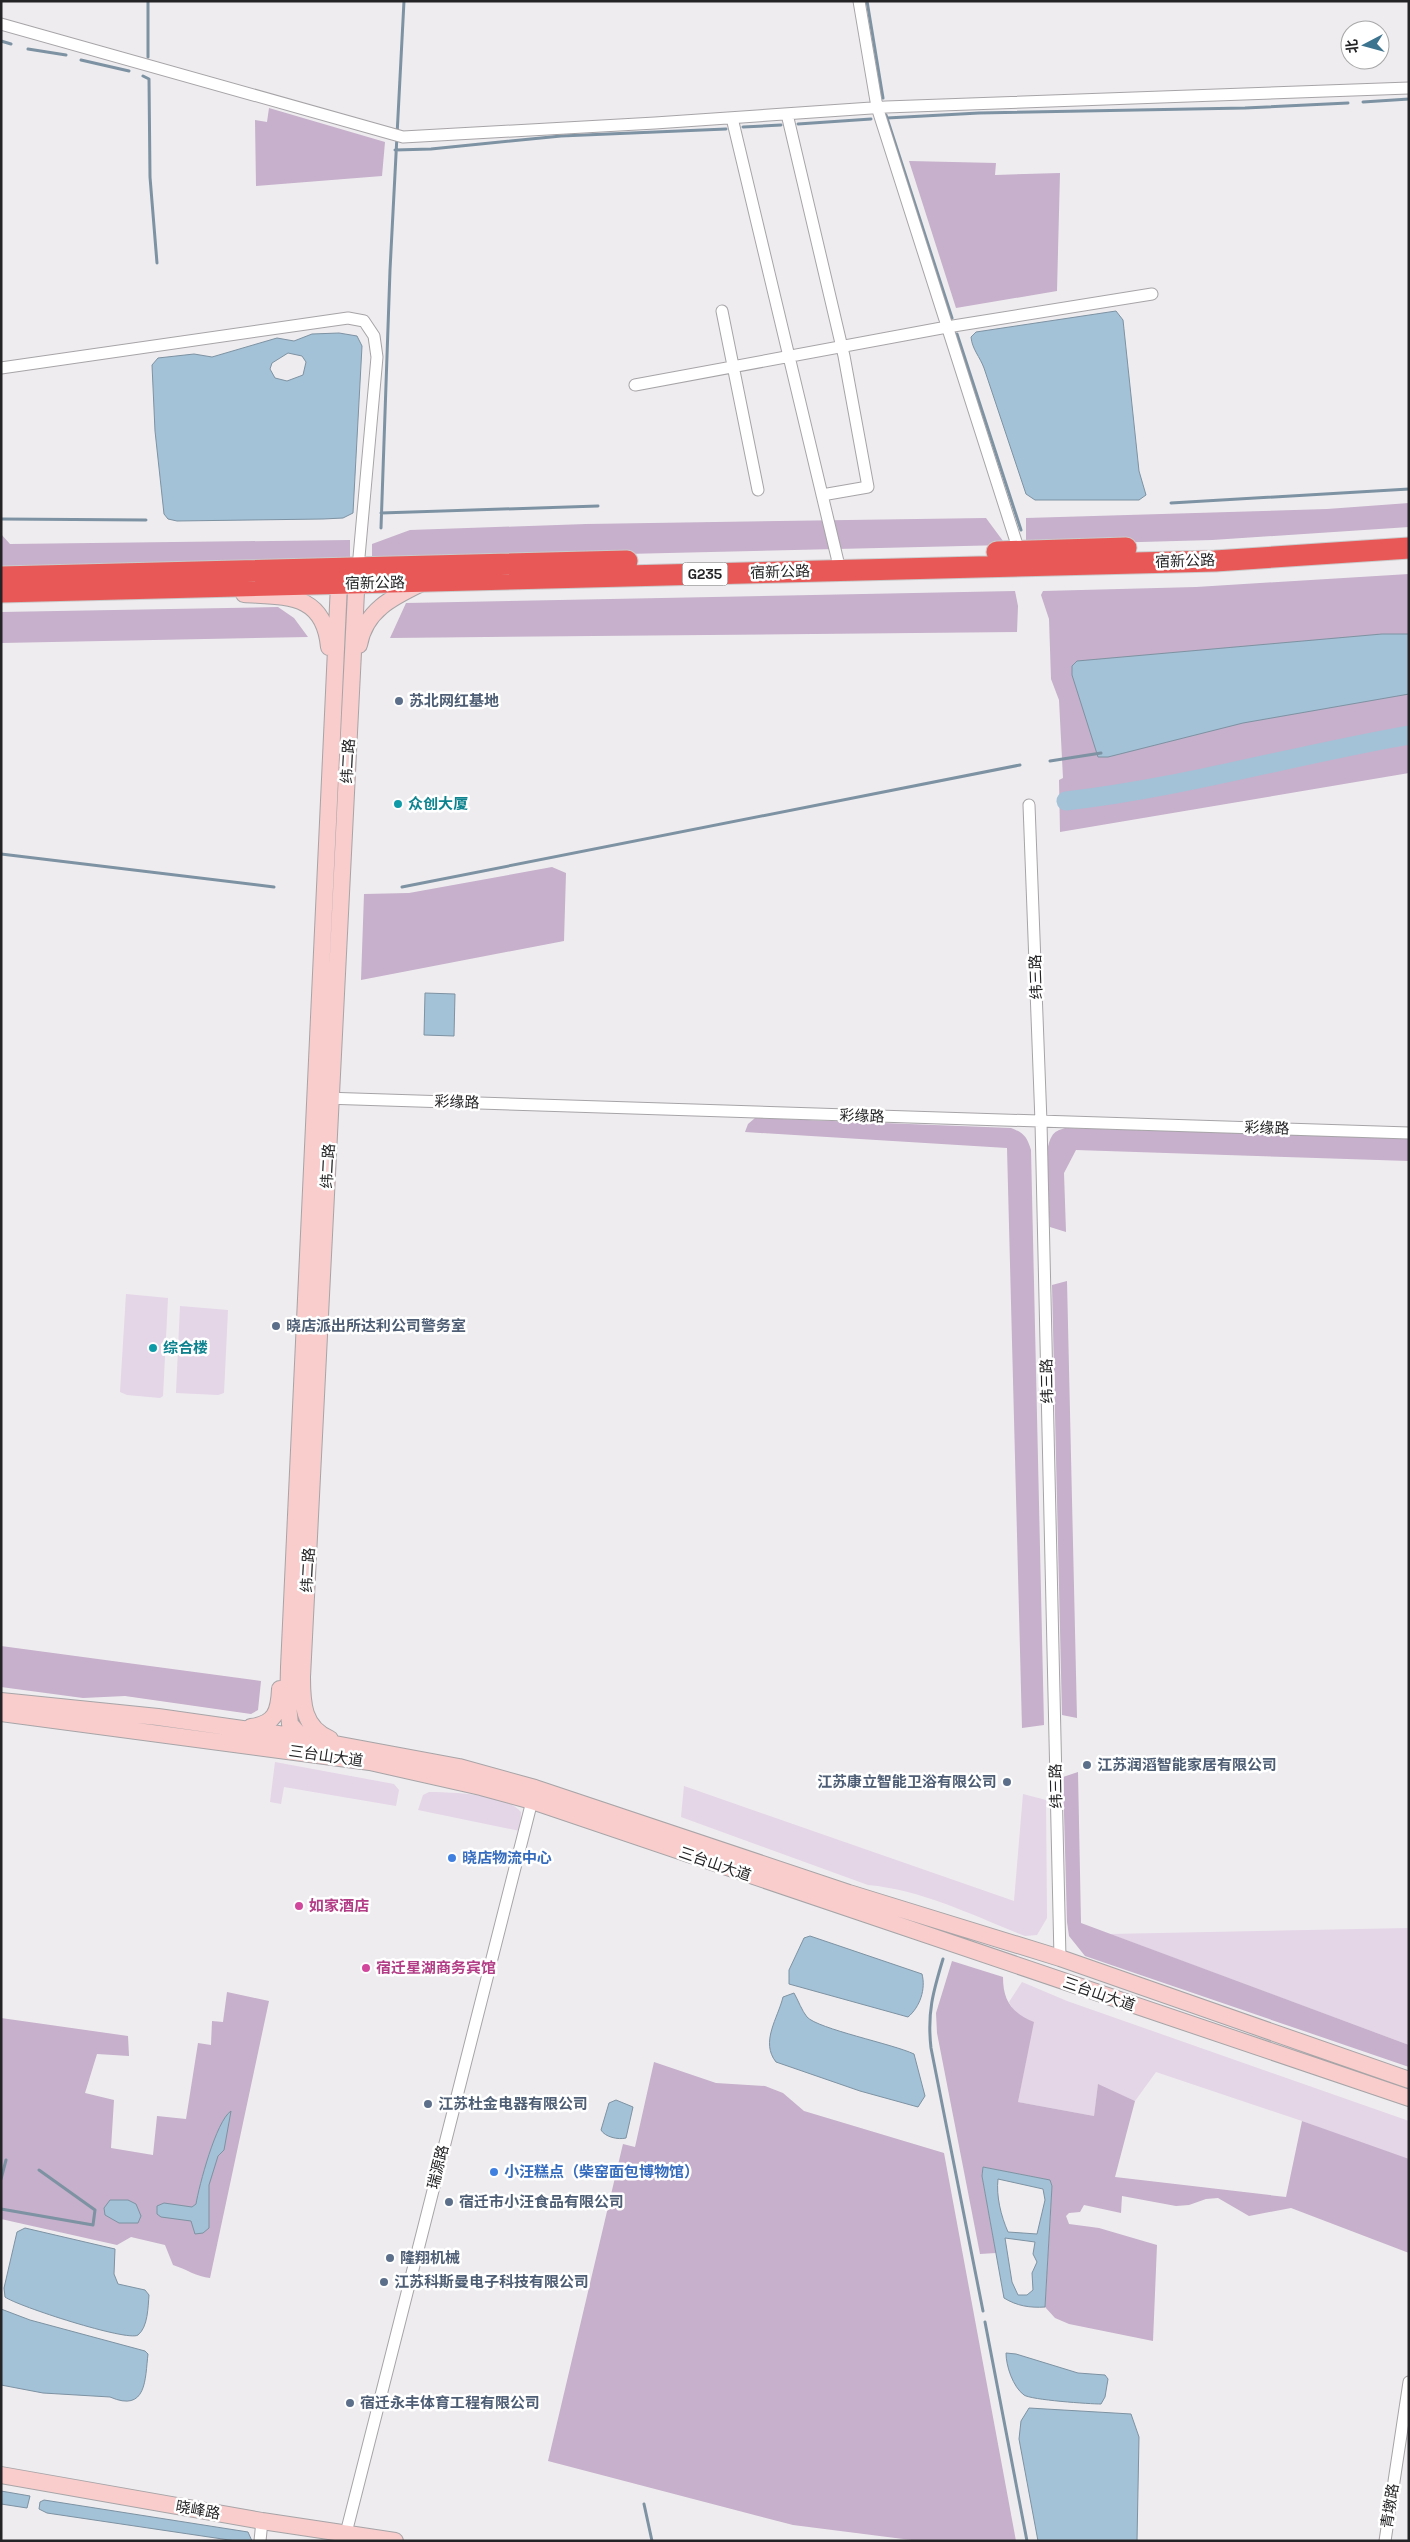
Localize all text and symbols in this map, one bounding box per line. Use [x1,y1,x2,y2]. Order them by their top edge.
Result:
north arrow [1340,20,1390,70]
text: 北 [1342,38,1362,54]
street label: 宿新公路 [1155,550,1215,571]
street label: 宿新公路 [750,561,810,582]
road number: G235 [682,562,728,586]
street label: 宿新公路 [345,572,405,593]
place label: 苏北网红基地 [409,691,499,710]
marker: 苏北网红基地 [393,695,405,707]
street label: 纬二路 [337,738,358,784]
place label: 众创大厦 [408,794,468,813]
marker: 众创大厦 [392,798,404,810]
street label: 纬三路 [1025,954,1046,1000]
street label: 彩缘路 [434,1091,480,1112]
street label: 彩缘路 [839,1105,885,1126]
street label: 彩缘路 [1244,1117,1290,1138]
street label: 纬二路 [317,1143,338,1189]
place label: 晓店派出所达利公司警务室 [286,1316,466,1335]
marker: 晓店派出所达利公司警务室 [270,1320,282,1332]
place label: 综合楼 [163,1338,208,1357]
marker: 综合楼 [147,1342,159,1354]
street label: 纬三路 [1037,1358,1056,1404]
street label: 纬二路 [297,1547,318,1593]
street label: 三台山大道 [288,1741,365,1770]
place label: 江苏润滔智能家居有限公司 [1097,1755,1277,1774]
marker: 江苏润滔智能家居有限公司 [1081,1759,1093,1771]
street label: 纬三路 [1046,1763,1065,1809]
place label: 江苏康立智能卫浴有限公司 [817,1772,997,1791]
marker: 江苏康立智能卫浴有限公司 [1001,1776,1013,1788]
street label: 三台山大道 [677,1842,754,1885]
place label: 晓店物流中心 [462,1848,552,1867]
marker: 晓店物流中心 [446,1852,458,1864]
place label: 如家酒店 [309,1896,369,1915]
marker: 如家酒店 [293,1900,305,1912]
place label: 宿迁星湖商务宾馆 [376,1958,496,1977]
marker: 宿迁星湖商务宾馆 [360,1962,372,1974]
street label: 三台山大道 [1061,1972,1138,2015]
place label: 江苏杜金电器有限公司 [438,2094,588,2113]
marker: 江苏杜金电器有限公司 [422,2098,434,2110]
street label: 瑞源路 [423,2143,452,2191]
place label: 小汪糕点（柴窑面包博物馆） [504,2162,699,2181]
marker: 小汪糕点（柴窑面包博物馆） [488,2166,500,2178]
place label: 宿迁市小汪食品有限公司 [459,2192,624,2211]
marker: 宿迁市小汪食品有限公司 [443,2196,455,2208]
place label: 隆翔机械 [400,2248,460,2267]
marker: 隆翔机械 [384,2252,396,2264]
place label: 江苏科斯曼电子科技有限公司 [394,2272,589,2291]
marker: 江苏科斯曼电子科技有限公司 [378,2276,390,2288]
place label: 宿迁永丰体育工程有限公司 [360,2393,540,2412]
marker: 宿迁永丰体育工程有限公司 [344,2397,356,2409]
street label: 青墩路 [1377,2482,1402,2530]
street label: 晓峰路 [174,2496,222,2523]

